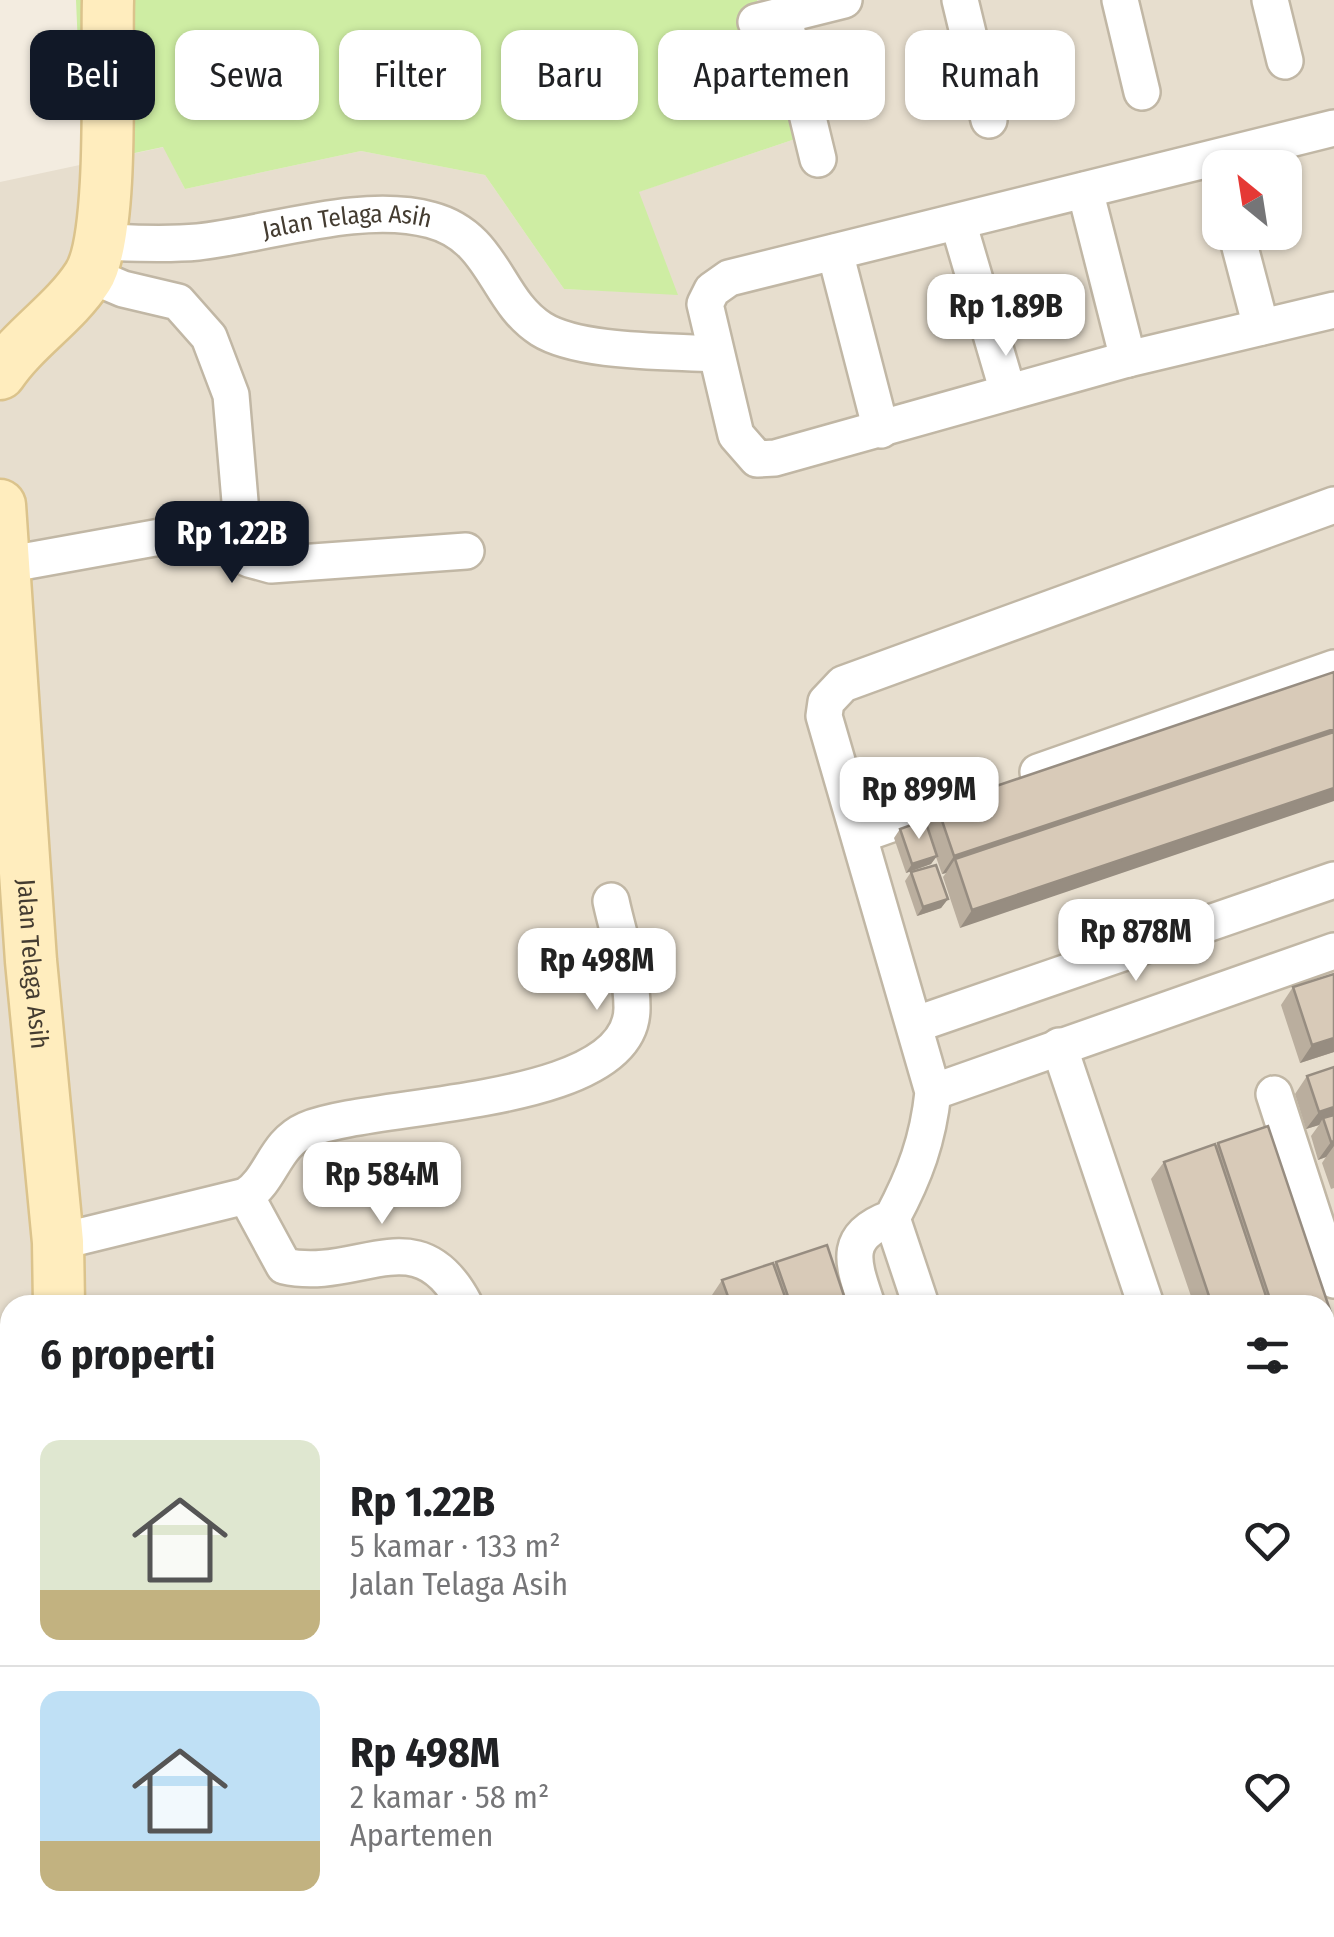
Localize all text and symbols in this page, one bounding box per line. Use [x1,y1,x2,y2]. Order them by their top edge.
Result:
chip: Beli [30,30,155,120]
chip: Sewa [175,30,319,120]
chip: Filter [339,30,481,120]
chip: Baru [501,30,638,120]
chip: Apartemen [658,30,885,120]
chip: Rumah [905,30,1075,120]
north arrow [1202,150,1302,250]
map controls [1202,150,1302,250]
street label: Jalan Telaga Asih [260,199,435,246]
pin: Rp 1.89B [903,274,1109,359]
text: Rp 1.89B [949,287,1063,325]
pin: Rp 1.22B [129,501,335,586]
text: Rp 1.22B [177,514,287,552]
pin: Rp 899M [827,757,1011,842]
text: Rp 899M [862,770,976,808]
street label: Jalan Telaga Asih [10,878,54,1050]
pin: Rp 878M [1044,899,1228,984]
text: Rp 878M [1080,912,1192,950]
pin: Rp 498M [505,928,689,1013]
text: Rp 498M [540,941,654,979]
pin: Rp 584M [290,1142,474,1227]
text: Rp 584M [325,1155,439,1193]
icon: filters [1240,1328,1295,1383]
text: 6 properti [40,1330,215,1380]
text: Rp 1.22B [350,1477,495,1527]
icon: home [120,1480,240,1600]
icon: heart [1240,1513,1295,1568]
text: 5 kamar · 133 m² [350,1527,561,1565]
text: Jalan Telaga Asih [350,1565,568,1603]
text: Rp 498M [350,1728,500,1778]
icon: home [120,1731,240,1851]
icon: heart [1240,1764,1295,1819]
text: 2 kamar · 58 m² [350,1778,549,1816]
text: Apartemen [350,1816,494,1854]

